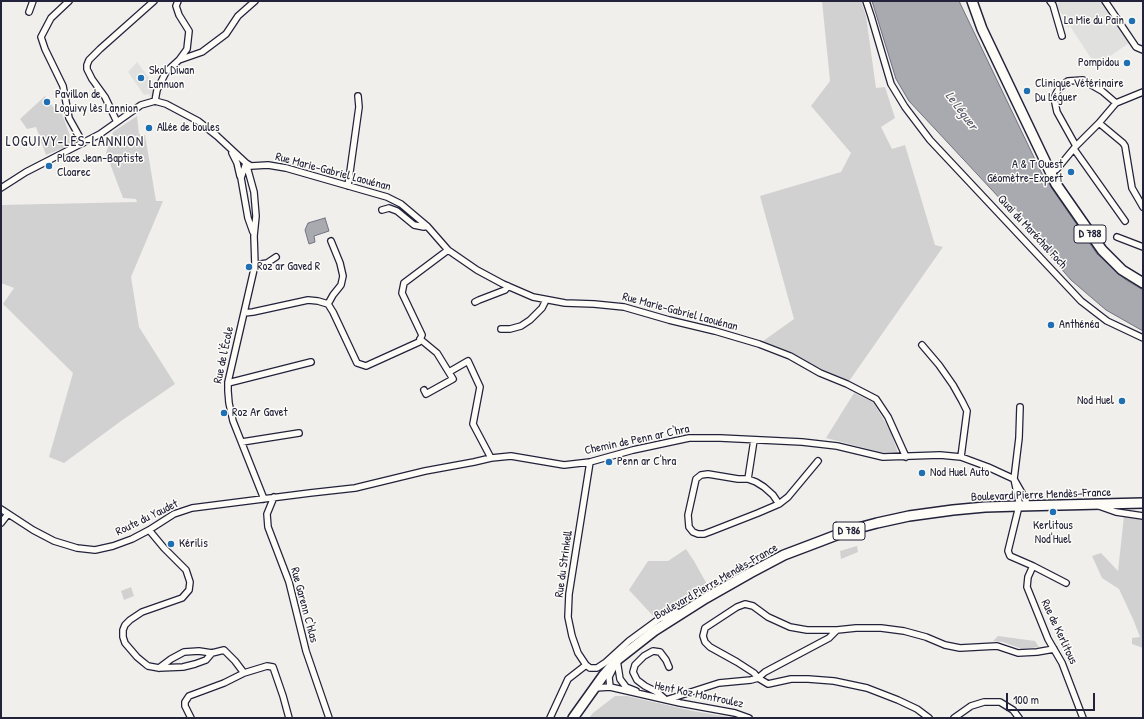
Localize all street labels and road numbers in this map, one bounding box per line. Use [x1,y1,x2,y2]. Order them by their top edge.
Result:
street label: Rue Marie-Gabriel Laouénan [274,150,392,194]
street label: Quai du Maréchal Foch [994,192,1070,272]
road number: D 788 [1074,225,1106,243]
street label: Rue Marie-Gabriel Laouénan [621,290,739,334]
street label: Rue de l'École [211,325,237,385]
street label: Chemin de Penn ar C'hra [583,422,691,458]
street label: Boulevard Pierre Mendès-France [971,485,1111,505]
street label: Route du Yaudet [114,497,180,539]
road number: D 786 [833,522,865,540]
street label: Rue du Strinkell [552,530,576,598]
street label: Boulevard Pierre Mendès-France [652,541,780,623]
street label: Rue Garenn C'hlas [287,566,321,644]
street label: Rue de Kerlitous [1038,597,1080,667]
street label: Hent Koz Montroulez [653,679,745,711]

